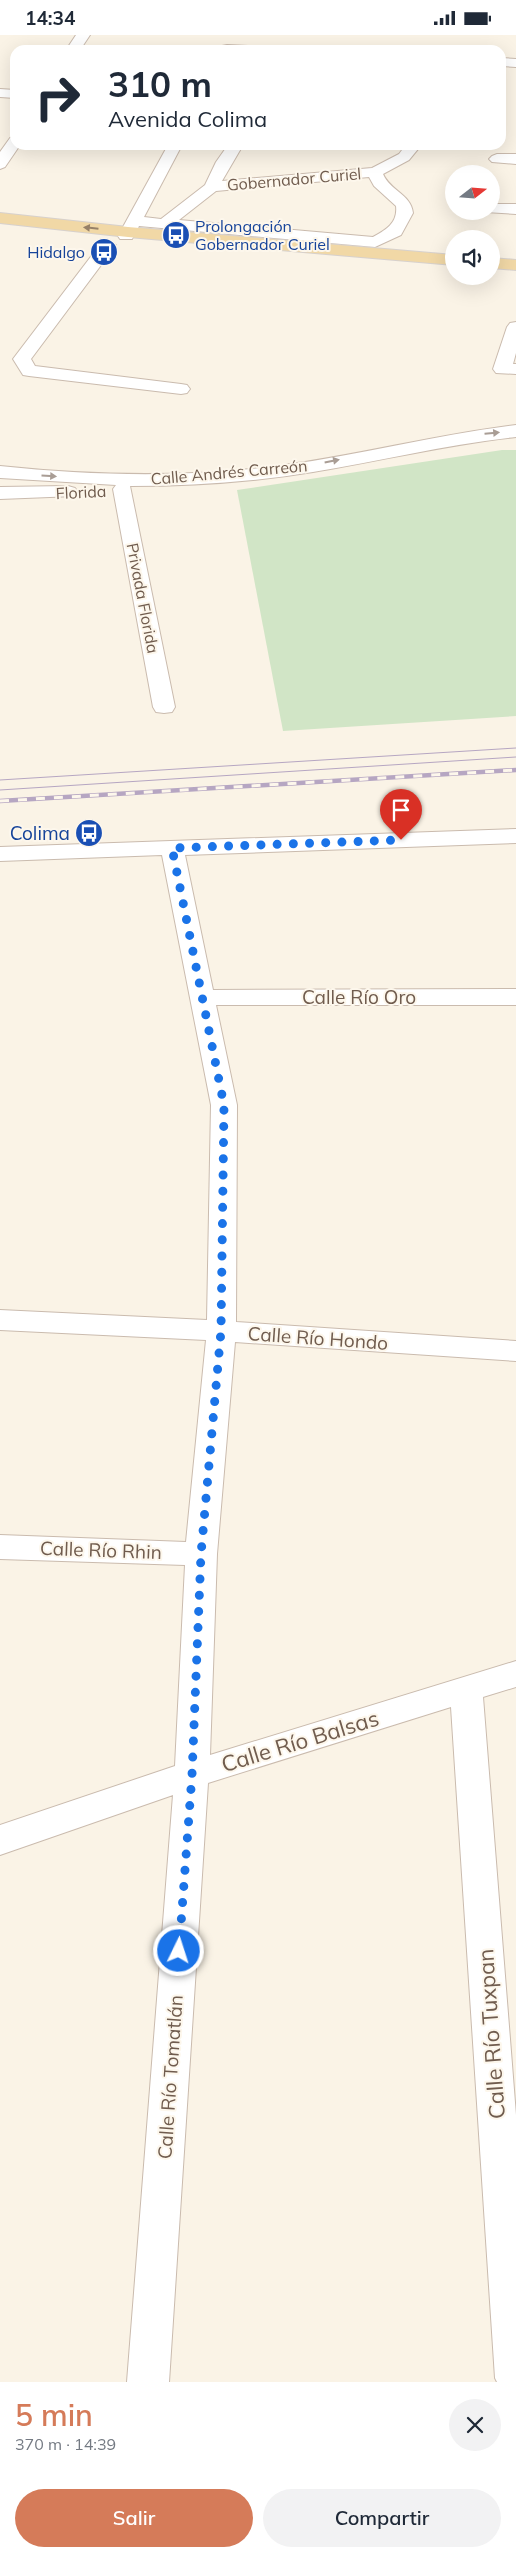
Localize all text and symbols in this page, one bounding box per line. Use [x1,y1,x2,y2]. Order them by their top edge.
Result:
text: 14:34 [25,6,75,30]
text: 310 m [108,62,212,106]
icon: right [25,65,90,130]
text: Avenida Colima [108,105,267,133]
street label: Gobernador Curiel [226,163,362,195]
north arrow [445,165,500,220]
map controls [445,165,500,285]
place label: Prolongación Gobernador Curiel [195,216,330,254]
bus stop icon: Prolongación Gobernador Curiel [161,220,191,250]
one-way arrow [83,224,99,232]
button: sound [445,230,500,285]
bus stop icon: Hidalgo [89,237,119,267]
place label: Hidalgo [27,242,85,262]
one-way arrow [484,429,500,437]
street label: Calle Andrés Carreón [150,455,308,489]
one-way arrow [325,457,341,465]
one-way arrow [41,472,57,480]
street label: Florida [55,481,107,503]
street label: Privada Florida [123,541,163,655]
pin [380,789,422,840]
icon: arrive [387,796,415,824]
bus stop icon: Colima [74,818,104,848]
place label: Colima [10,821,70,845]
street label: Calle Río Oro [302,985,416,1009]
street label: Calle Río Hondo [247,1321,389,1355]
street label: Calle Río Rhin [40,1536,162,1564]
street label: Calle Río Balsas [218,1704,382,1778]
position arrow [152,1924,204,1976]
street label: Calle Río Tuxpan [471,1948,511,2120]
street label: Calle Río Tomatlán [152,1994,188,2160]
text: 5 min [15,2396,93,2434]
button: close [449,2399,501,2451]
text: 370 m · 14:39 [15,2434,116,2454]
button: Salir [15,2489,253,2547]
button: Compartir [263,2489,501,2547]

